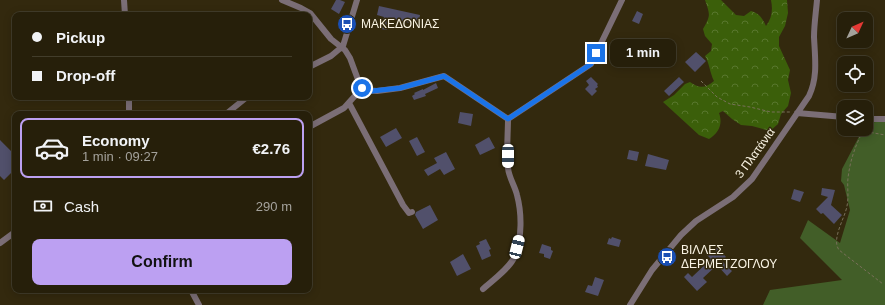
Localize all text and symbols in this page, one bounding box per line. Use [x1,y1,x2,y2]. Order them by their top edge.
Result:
north arrow [837,12,873,48]
map controls [837,12,873,136]
bus stop icon: ΜΑΚΕΔΟΝΙΑΣ [336,13,358,35]
place label: ΜΑΚΕΔΟΝΙΑΣ [361,17,440,31]
text: Pickup [56,29,105,46]
callout: 1 min [610,39,676,67]
route end [587,44,605,62]
text: 1 min [626,45,660,60]
button: locate [837,56,873,92]
text: Drop-off [56,67,115,84]
route start [353,79,371,97]
button: layers [837,100,873,136]
street label: 3 Πλατάνια [732,125,778,181]
icon: car [34,130,70,166]
text: Economy [82,132,150,149]
text: €2.76 [252,140,290,157]
car [502,144,514,168]
text: 1 min · 09:27 [82,149,158,164]
icon: cash [32,195,54,217]
text: Cash [64,198,99,215]
text: 290 m [256,199,292,214]
car [508,234,526,260]
button: Confirm [32,239,292,285]
place label: ΒΙΛΛΕΣ ΔΕΡΜΕΤΖΟΓΛΟΥ [681,243,777,271]
bus stop icon: ΒΙΛΛΕΣ ΔΕΡΜΕΤΖΟΓΛΟΥ [656,246,678,268]

